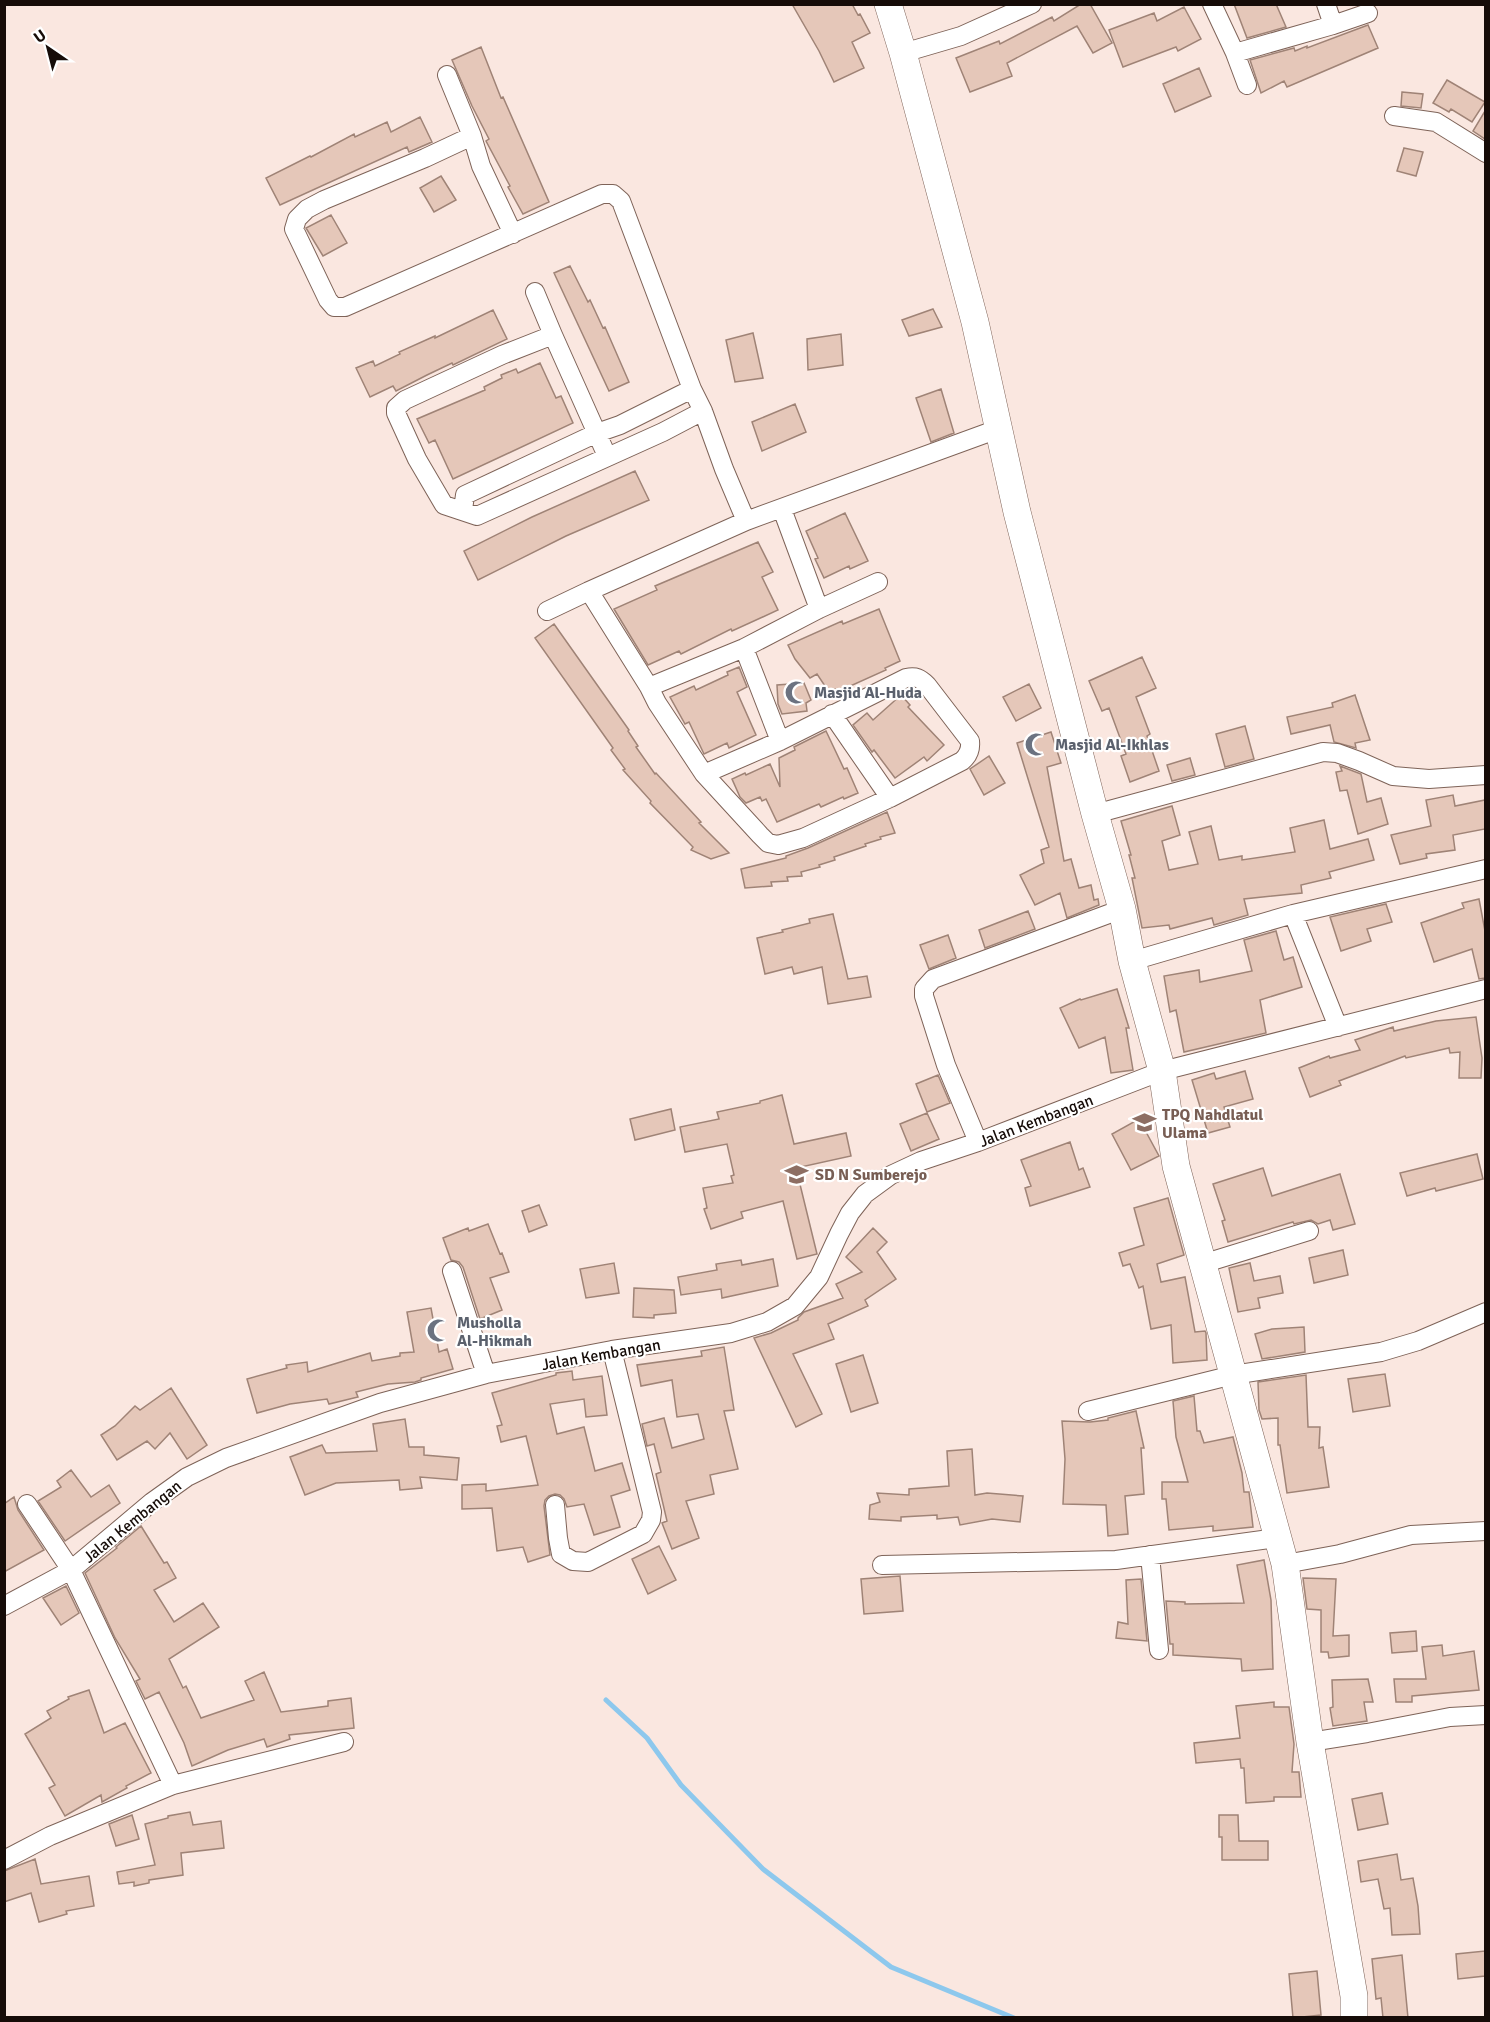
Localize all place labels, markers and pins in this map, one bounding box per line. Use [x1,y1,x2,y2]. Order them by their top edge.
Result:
mosque icon: Masjid Al-Huda [783,679,809,705]
place label: Masjid Al-Huda [814,683,922,703]
mosque icon: Masjid Al-Ikhlas [1024,731,1050,757]
place label: Masjid Al-Ikhlas [1055,735,1169,755]
place label: TPQ Nahdlatul Ulama [1162,1105,1263,1143]
school or university icon: TPQ Nahdlatul Ulama [1131,1110,1157,1136]
school or university icon: SD N Sumberejo [784,1161,810,1187]
place label: SD N Sumberejo [815,1165,927,1185]
place label: Musholla Al-Hikmah [457,1313,532,1351]
mosque icon: Musholla Al-Hikmah [426,1318,452,1344]

